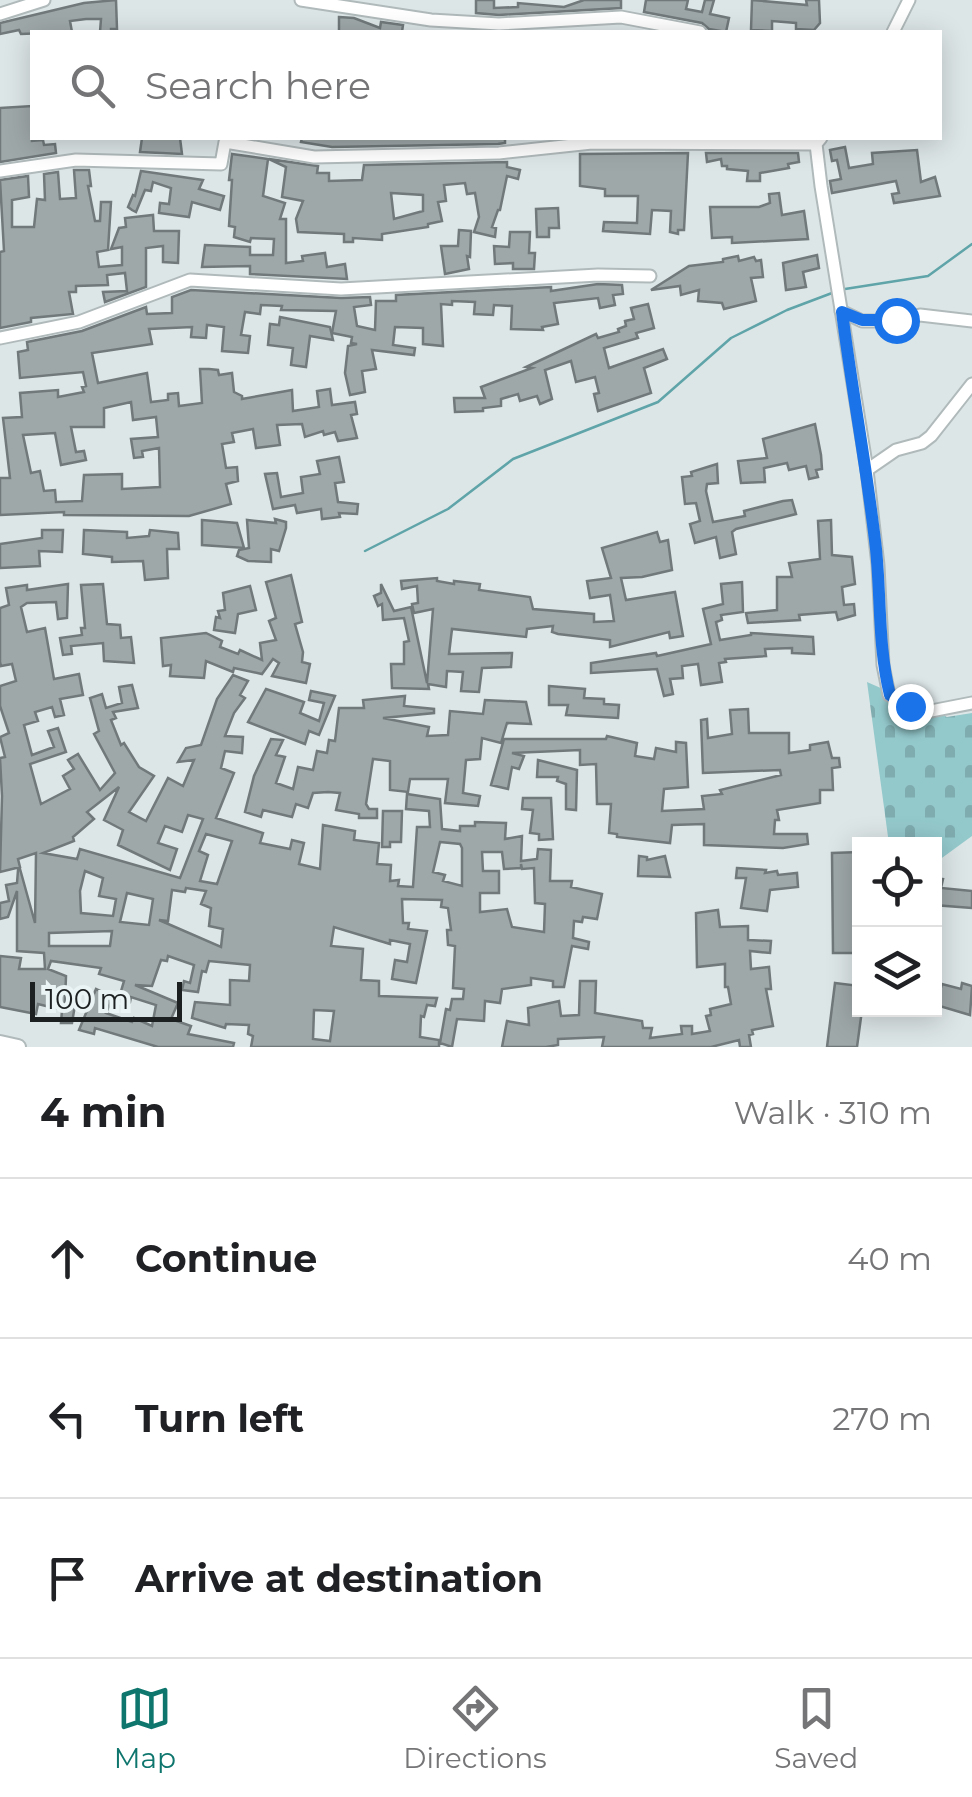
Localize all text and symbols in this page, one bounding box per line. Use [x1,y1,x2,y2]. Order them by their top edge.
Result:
search box [30,30,942,140]
icon: search [65,58,120,113]
text: Search here [145,62,371,109]
route start [874,298,920,344]
route end [888,684,934,730]
map controls [852,837,942,1017]
button: locate [852,837,942,927]
button: layers [852,927,942,1017]
scale bar [30,977,182,1021]
text: 100 m [45,982,129,1016]
text: 4 min [40,1086,167,1138]
text: Walk · 310 m [734,1093,932,1132]
icon: ahead [40,1231,95,1286]
text: Continue [135,1235,317,1282]
text: 40 m [847,1239,932,1278]
icon: left [40,1391,95,1446]
text: Turn left [135,1395,304,1442]
text: 270 m [832,1399,932,1438]
icon: arrive [40,1551,95,1606]
text: Arrive at destination [135,1555,543,1602]
tab: Map [114,1681,176,1775]
tab: Directions [403,1681,547,1775]
tab: Saved [774,1681,858,1775]

